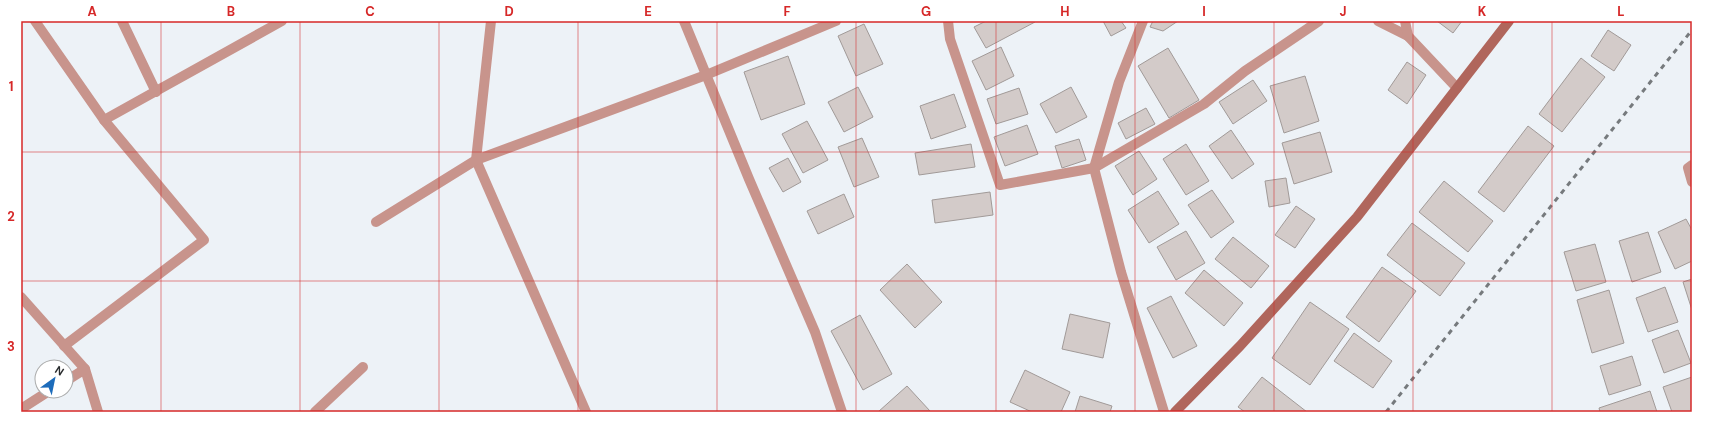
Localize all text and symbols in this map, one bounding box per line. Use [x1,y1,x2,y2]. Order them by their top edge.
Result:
text: A [87,3,97,20]
text: B [227,3,235,20]
text: C [365,3,375,20]
text: D [504,3,514,20]
text: E [644,3,652,20]
text: F [783,3,791,20]
text: G [921,3,931,20]
text: H [1060,3,1070,20]
text: I [1202,3,1206,20]
text: J [1339,3,1347,20]
text: K [1478,3,1487,20]
text: L [1617,3,1625,20]
text: 1 [9,78,13,95]
text: 2 [7,208,15,225]
text: 3 [7,338,15,355]
north arrow [34,359,74,399]
text: N [52,363,67,379]

